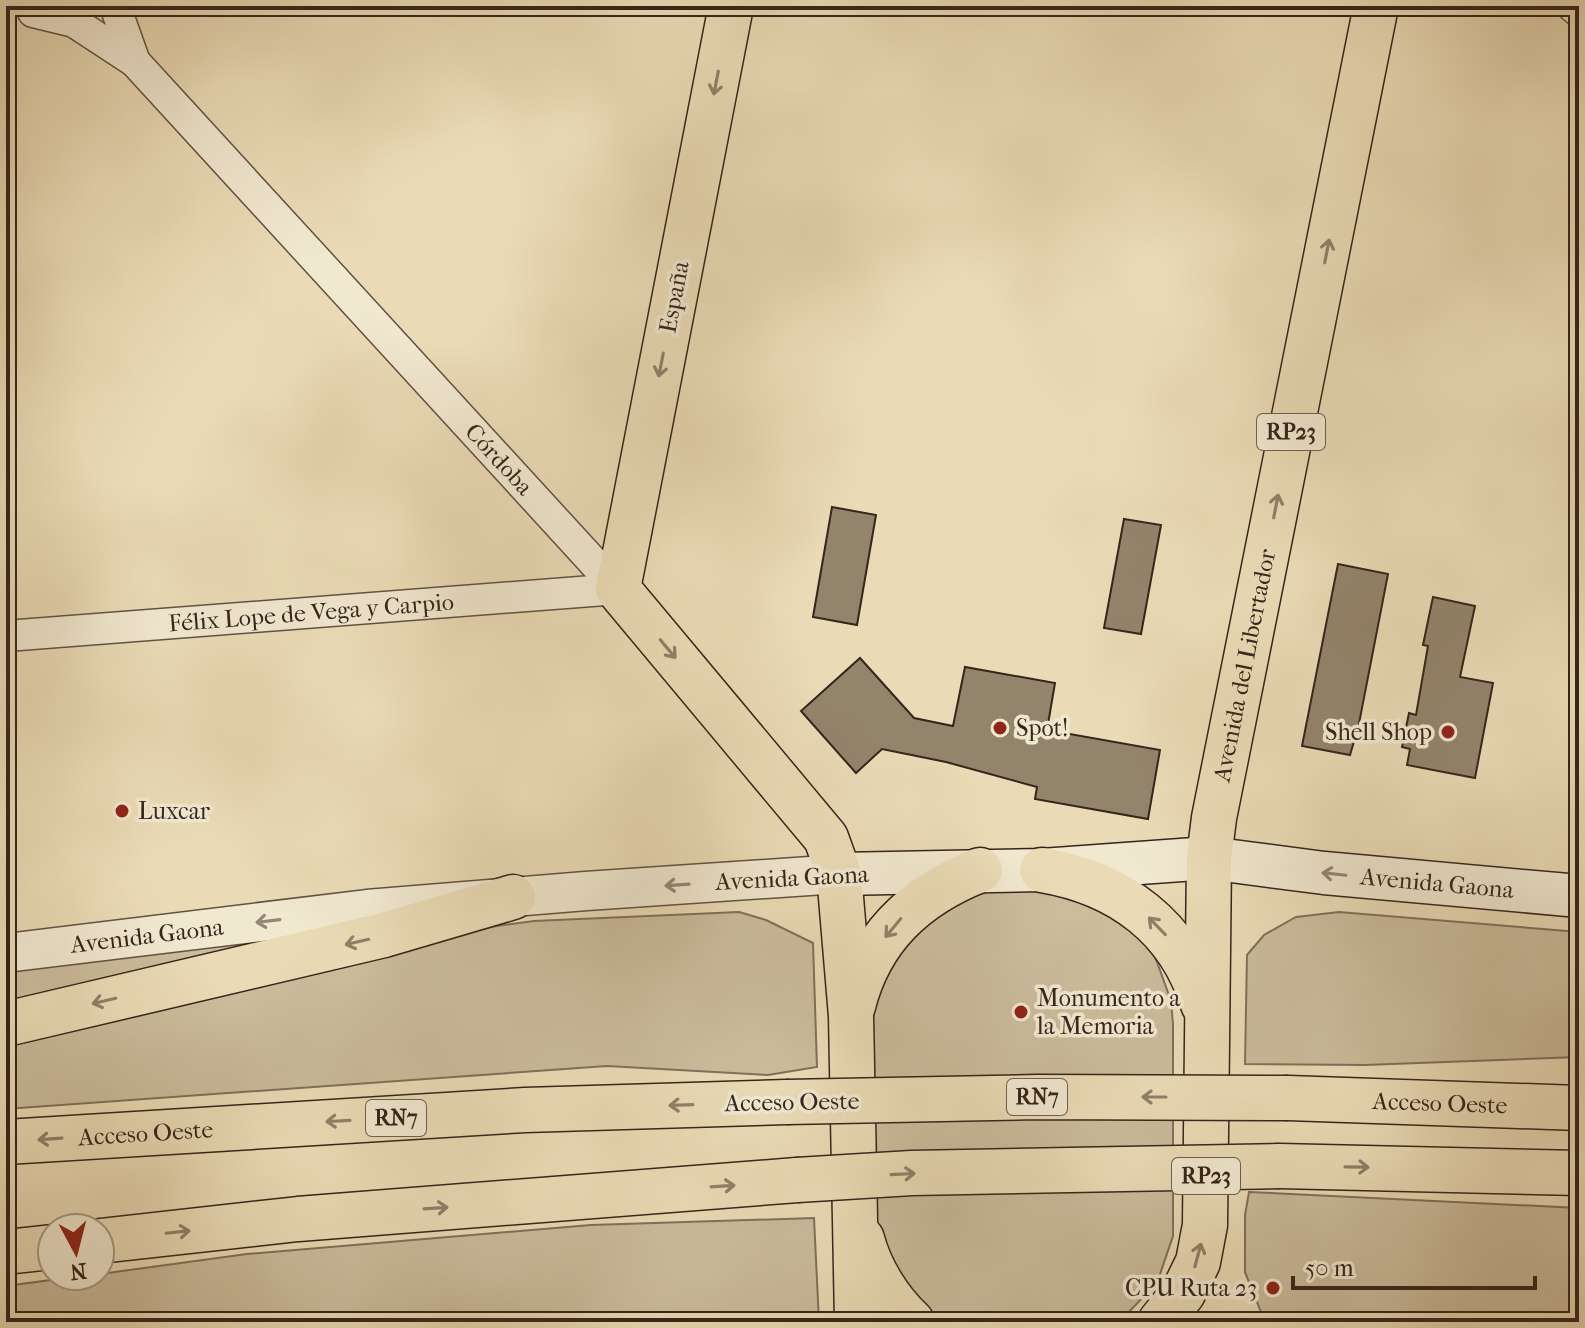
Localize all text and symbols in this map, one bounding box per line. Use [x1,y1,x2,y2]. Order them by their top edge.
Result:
one-way arrow [707,69,722,95]
one-way arrow [1320,239,1335,265]
street label: España [653,258,695,335]
one-way arrow [653,352,668,378]
road number: RP23 [1257,414,1325,450]
street label: Córdoba [459,418,539,501]
one-way arrow [1269,494,1284,519]
street label: Avenida del Libertador [1207,546,1281,785]
street label: Félix Lope de Vega y Carpio [167,588,455,637]
one-way arrow [659,638,677,659]
place label: Spot! [1016,714,1068,742]
place label: Shell Shop [1325,718,1432,746]
marker: Spot! [991,719,1009,737]
marker: Shell Shop [1439,723,1457,741]
place label: Luxcar [138,797,211,825]
marker: Luxcar [113,802,131,820]
street label: Avenida Gaona [713,860,870,896]
street label: Avenida Gaona [1358,862,1516,904]
one-way arrow [1321,866,1348,881]
one-way arrow [664,878,691,893]
street label: Avenida Gaona [68,913,226,959]
one-way arrow [255,913,282,928]
one-way arrow [1148,917,1167,936]
one-way arrow [884,918,902,938]
one-way arrow [345,935,371,950]
place label: Monumento a la Memoria [1036,984,1181,1040]
one-way arrow [92,994,117,1009]
marker: Monumento a la Memoria [1012,1003,1030,1021]
road number: RN7 [1007,1079,1067,1115]
street label: Acceso Oeste [723,1087,860,1117]
street label: Acceso Oeste [1371,1087,1508,1120]
one-way arrow [1141,1090,1168,1105]
one-way arrow [668,1098,695,1113]
road number: RN7 [366,1100,426,1136]
one-way arrow [325,1114,352,1129]
street label: Acceso Oeste [76,1115,214,1152]
one-way arrow [37,1132,64,1147]
road number: RP23 [1172,1158,1240,1194]
one-way arrow [1343,1159,1370,1175]
one-way arrow [889,1166,916,1181]
one-way arrow [710,1178,736,1193]
one-way arrow [422,1200,449,1215]
north arrow [36,1212,116,1292]
one-way arrow [164,1225,190,1240]
scale bar [1293,1240,1535,1290]
one-way arrow [1192,1243,1207,1269]
text: 50 m [1305,1254,1354,1282]
text: N [68,1257,88,1285]
place label: CPU Ruta 23 [1125,1274,1257,1302]
marker: CPU Ruta 23 [1264,1279,1282,1297]

